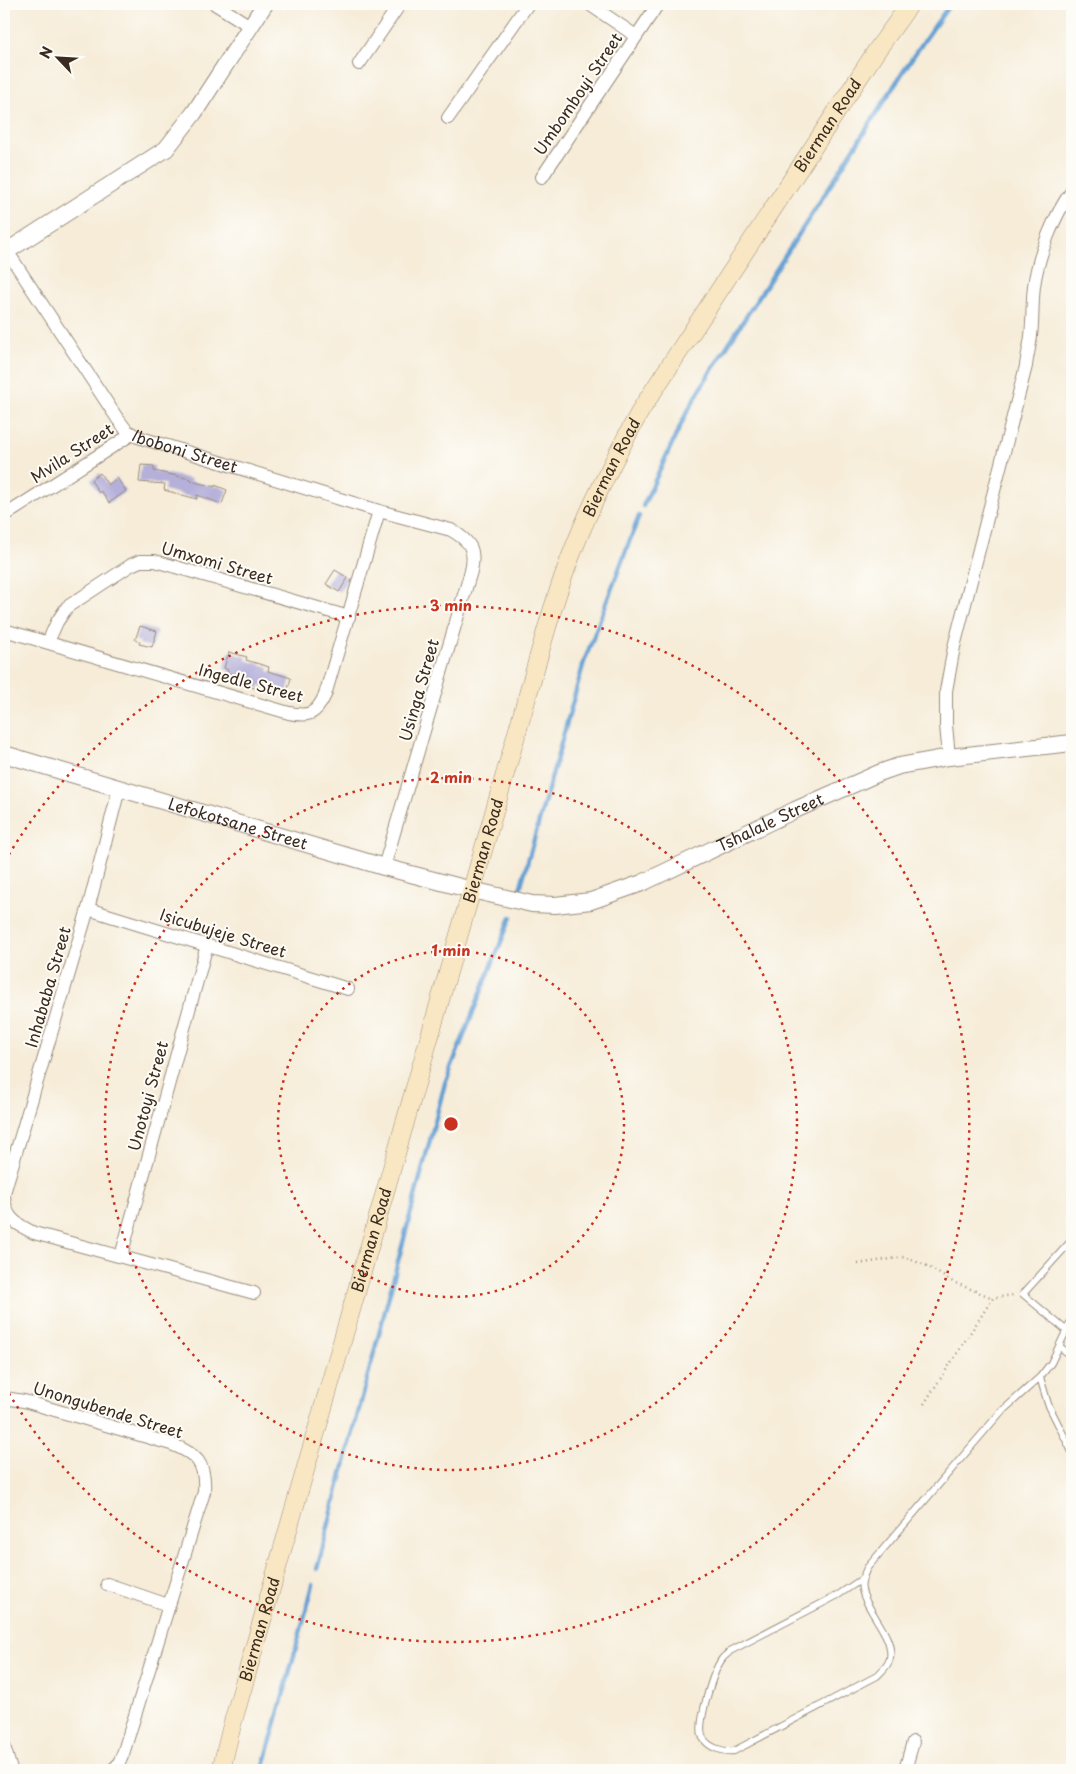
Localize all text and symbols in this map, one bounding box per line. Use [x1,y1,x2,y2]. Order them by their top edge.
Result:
street label: Umbomboyi Street [527,27,628,160]
north arrow [32,32,82,82]
text: N [34,43,58,62]
street label: Bierman Road [787,73,866,176]
street label: Bierman Road [576,413,645,520]
street label: Mvila Street [25,416,118,488]
street label: Iboboni Street [128,423,241,478]
street label: Umxomi Street [159,535,276,590]
text: 3 min [430,593,472,616]
street label: Usinga Street [392,635,444,744]
street label: Ingedle Street [196,657,307,708]
text: 2 min [430,765,472,788]
street label: Tshalale Street [712,786,827,857]
street label: Lefokotsane Street [166,791,311,855]
street label: Bierman Road [456,795,508,906]
street label: Isicubujeje Street [157,901,290,963]
street label: Inhababa Street [18,923,76,1050]
text: 1 min [432,938,470,961]
street label: Unotoyi Street [121,1038,173,1153]
centre of rings [442,1115,460,1133]
street label: Bierman Road [344,1184,397,1295]
street label: Unongubende Street [30,1375,187,1443]
street label: Bierman Road [232,1574,285,1684]

